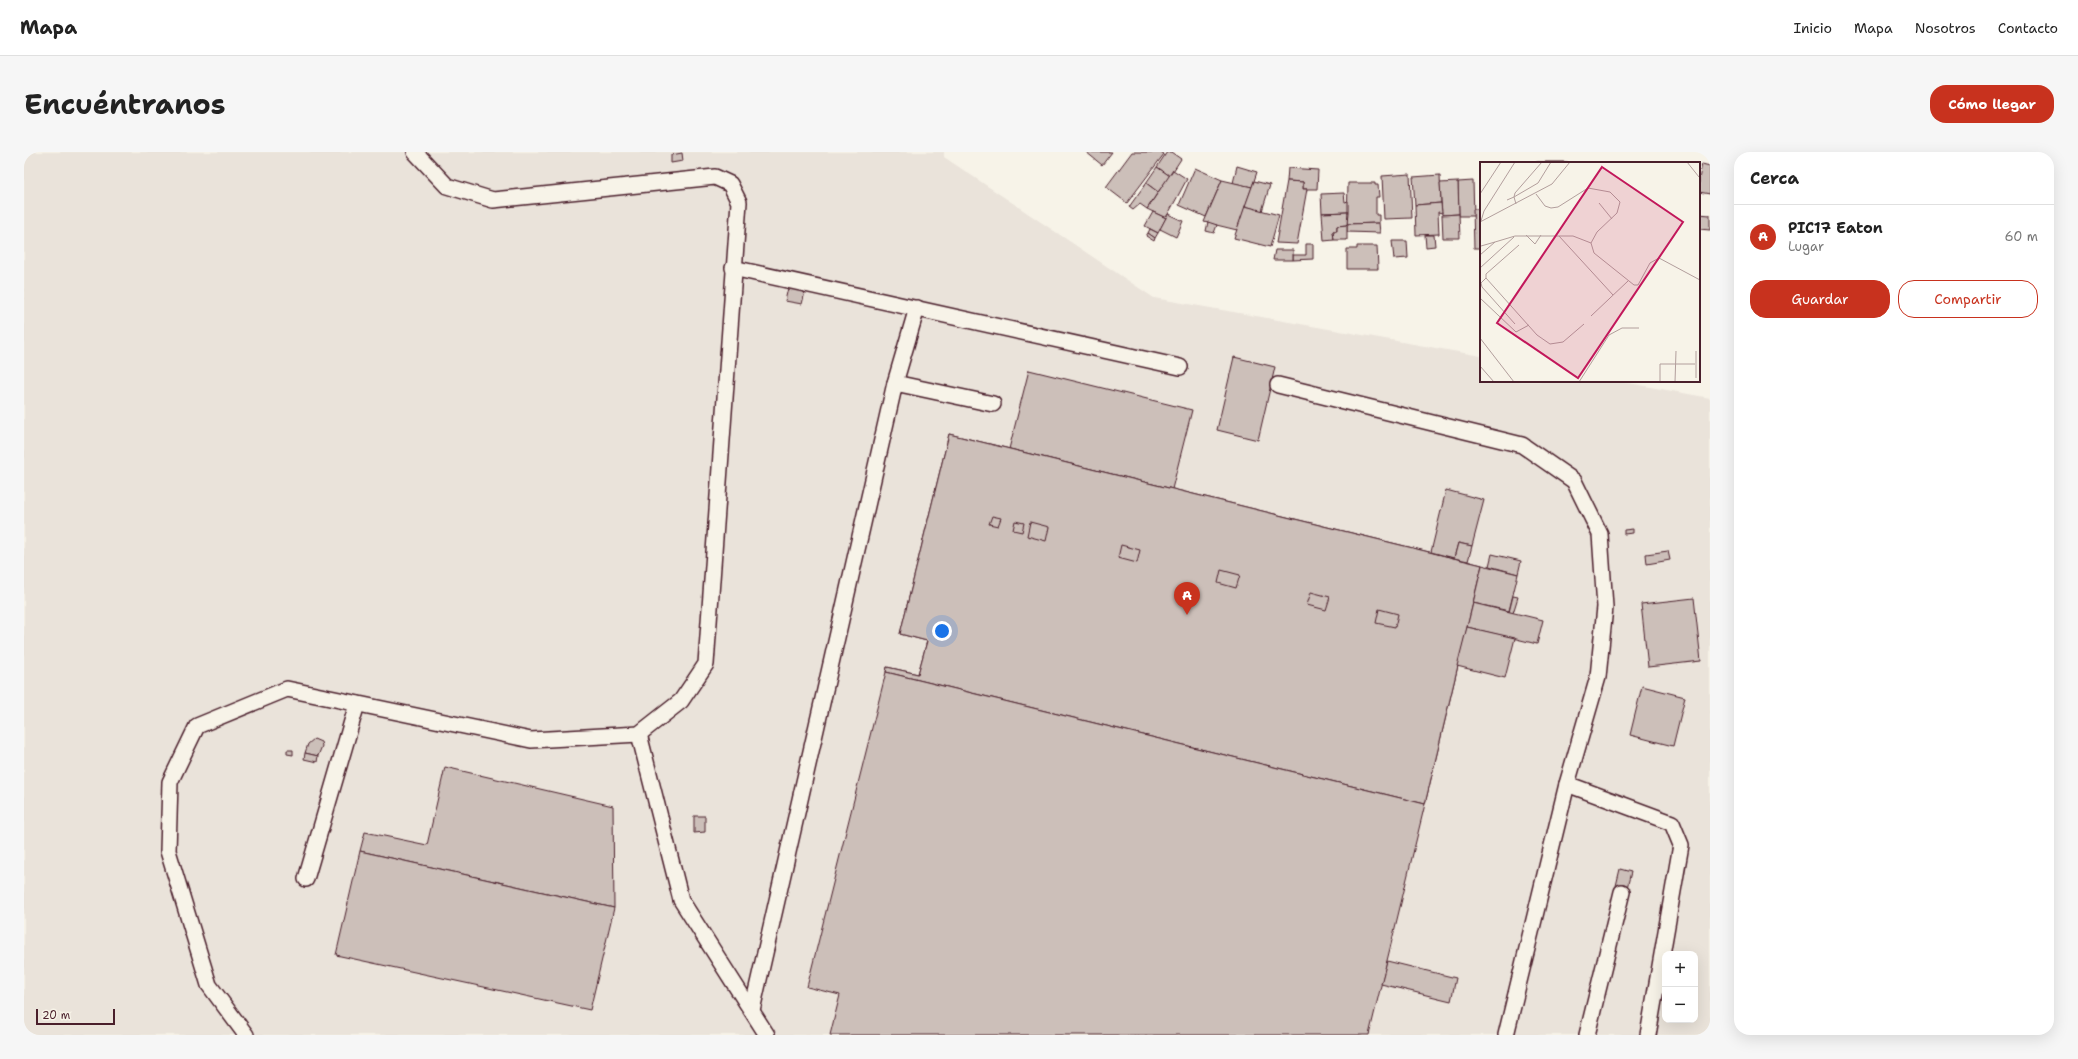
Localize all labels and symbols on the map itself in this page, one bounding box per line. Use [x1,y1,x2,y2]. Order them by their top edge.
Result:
inset map [1480,162,1700,382]
pin: A [1174,582,1200,615]
your location [932,621,952,641]
scale bar [36,1007,115,1026]

